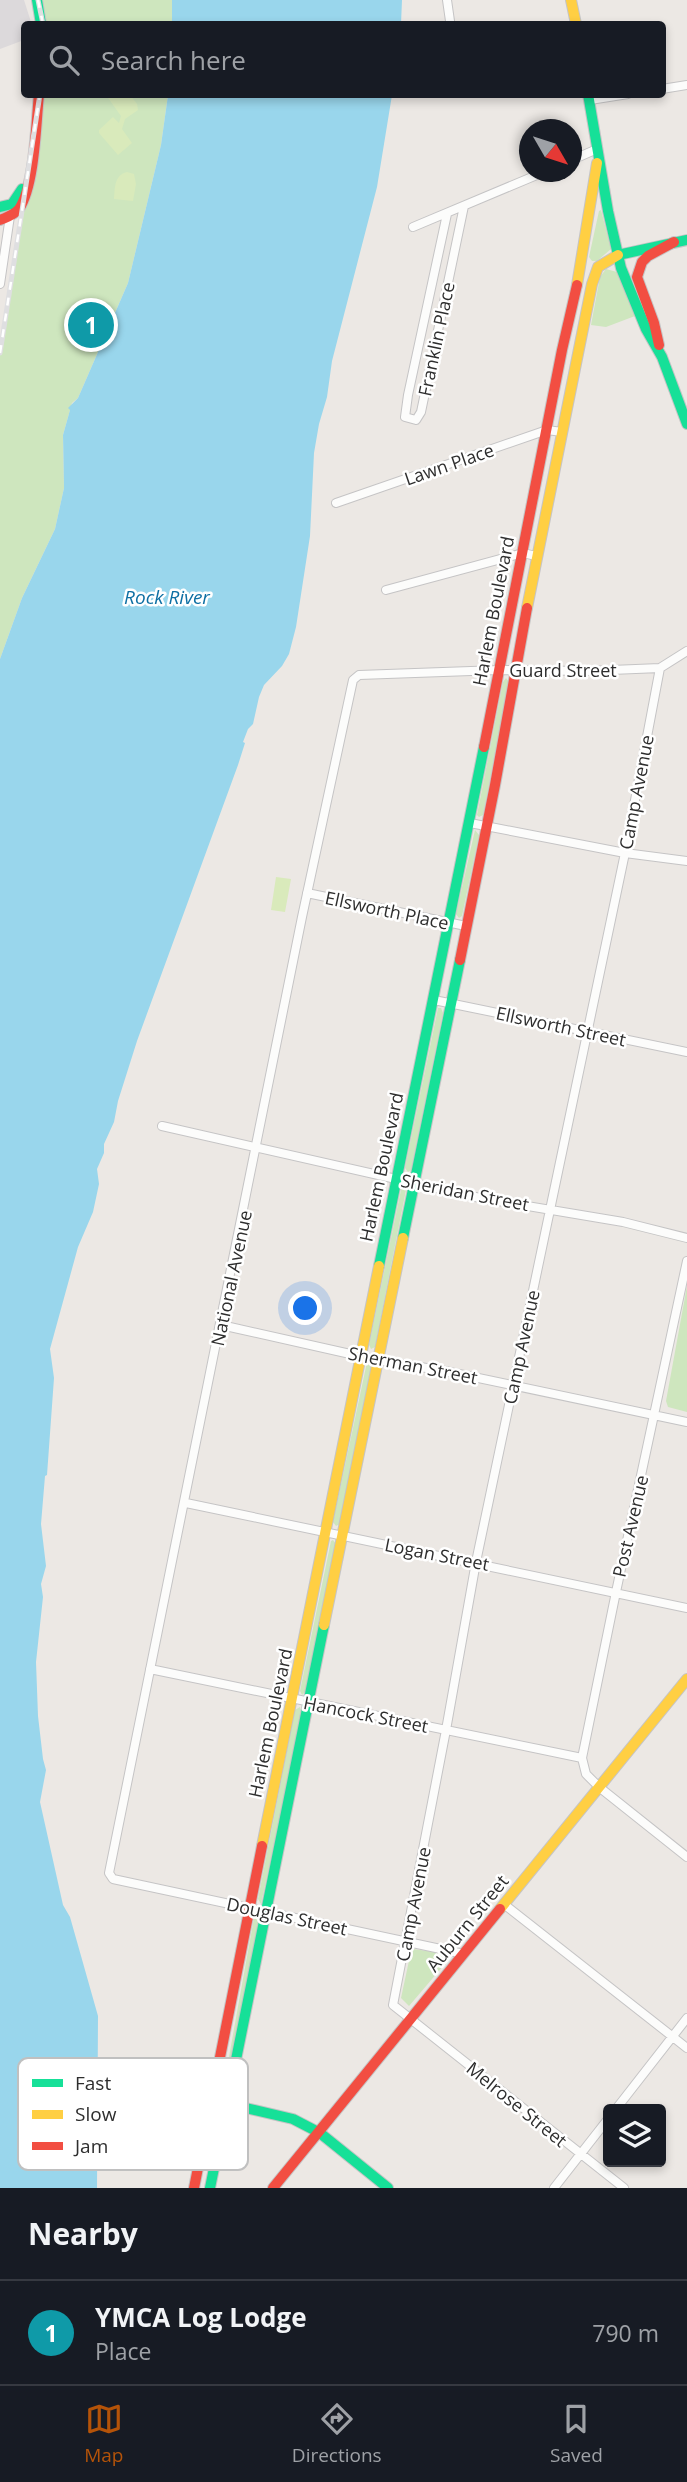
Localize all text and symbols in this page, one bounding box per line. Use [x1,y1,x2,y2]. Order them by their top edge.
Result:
search box [21,21,666,98]
icon: search [45,41,83,79]
text: Search here [101,42,246,78]
north arrow [519,119,582,182]
street label: Franklin Place [412,280,460,398]
pin: 1 [68,299,114,351]
street label: Lawn Place [401,437,497,491]
street label: Harlem Boulevard [467,534,519,688]
water label: Rock River [124,584,211,610]
street label: Guard Street [509,658,617,682]
street label: Camp Avenue [613,733,659,851]
street label: Ellsworth Place [323,885,451,935]
street label: Ellsworth Street [494,1001,628,1051]
street label: Harlem Boulevard [353,1090,409,1244]
street label: Sheridan Street [399,1168,531,1216]
street label: National Avenue [205,1208,257,1348]
street label: Camp Avenue [497,1288,545,1406]
your location [288,1291,322,1325]
street label: Sherman Street [346,1341,480,1389]
street label: Post Avenue [607,1473,653,1579]
street label: Logan Street [383,1532,491,1576]
street label: Harlem Boulevard [242,1646,298,1800]
street label: Hancock Street [301,1690,431,1738]
street label: Camp Avenue [390,1845,436,1963]
street label: Auburn Street [421,1870,513,1976]
street label: Douglas Street [224,1891,350,1941]
street label: Melrose Street [462,2056,572,2152]
legend [18,2058,248,2170]
text: Fast [75,2070,111,2096]
text: Slow [75,2101,117,2127]
map controls [603,2104,666,2167]
button: layers [603,2104,666,2167]
text: Jam [73,2133,108,2159]
text: Nearby [28,2213,138,2254]
text: YMCA Log Lodge [95,2299,307,2335]
text: 1 [44,2317,58,2349]
text: 790 m [592,2317,659,2349]
text: Place [95,2335,151,2367]
tab: Map [84,2400,123,2468]
tab: Directions [292,2400,382,2468]
tab: Saved [550,2400,603,2468]

